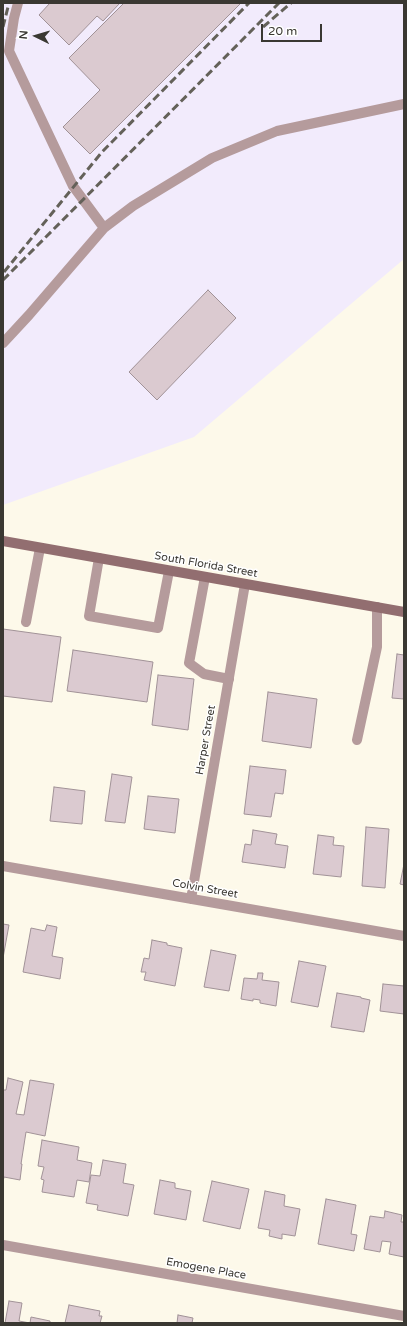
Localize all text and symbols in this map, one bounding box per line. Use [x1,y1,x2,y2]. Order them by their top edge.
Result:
north arrow [16,16,56,56]
scale bar [263,16,324,42]
text: 20 m [268,24,297,38]
text: N [17,30,30,40]
street label: South Florida Street [153,549,259,581]
street label: Harper Street [193,704,219,776]
street label: Colvin Street [171,877,239,901]
street label: Emogene Place [165,1255,247,1283]

